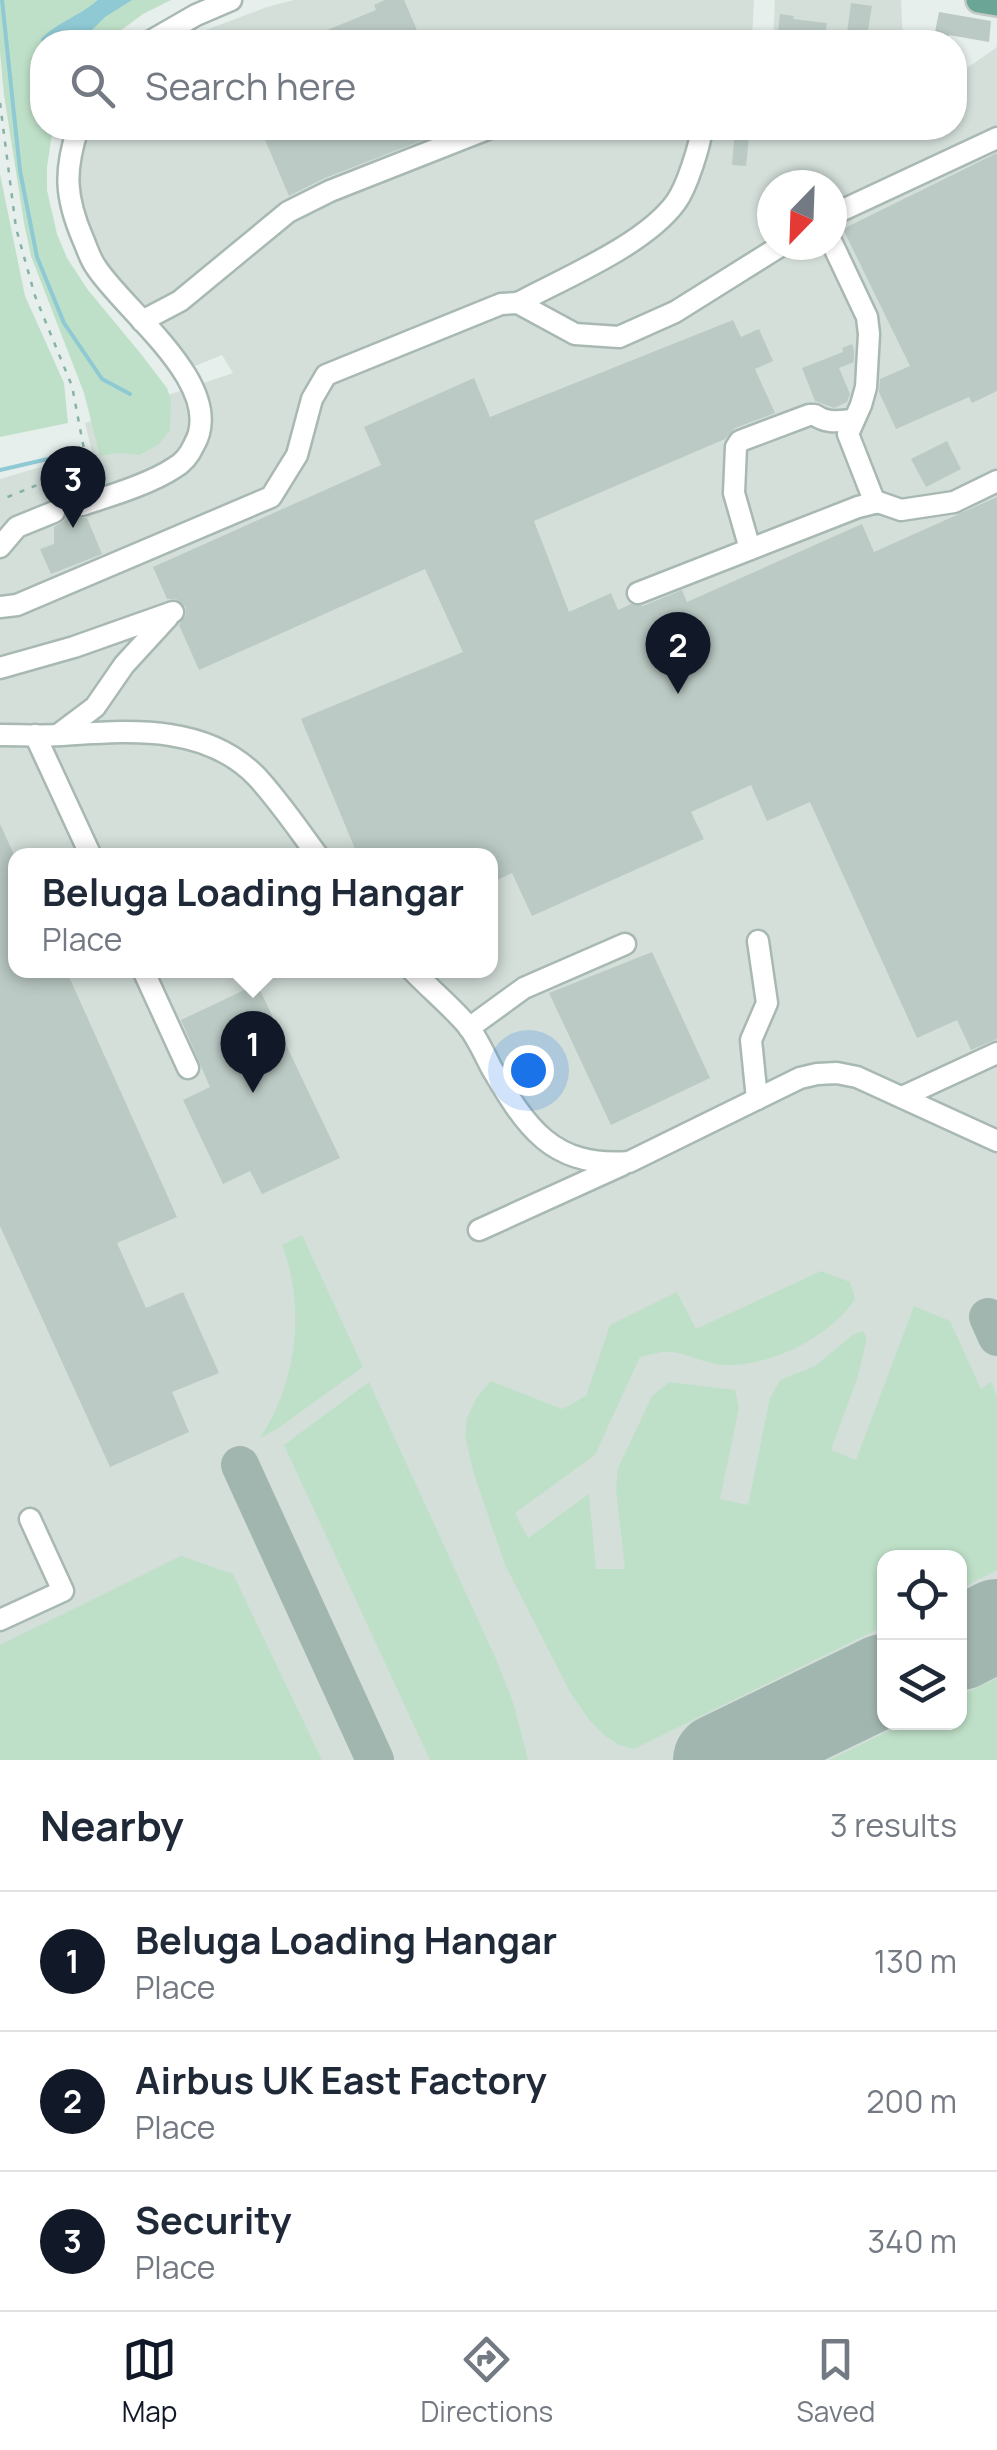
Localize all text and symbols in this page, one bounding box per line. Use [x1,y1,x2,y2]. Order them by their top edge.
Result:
search box [30,30,967,140]
icon: search [65,58,120,113]
text: Search here [145,59,356,111]
north arrow [757,170,847,260]
pin: 3 [40,446,106,528]
pin: 2 [646,612,710,694]
popup [8,848,498,978]
text: Beluga Loading Hangar [42,865,464,917]
text: Place [42,917,122,961]
pin: 1 [220,1010,286,1093]
your location [503,1045,554,1096]
map controls [877,1550,967,1730]
button: locate [877,1550,967,1640]
button: layers [877,1640,967,1730]
text: Nearby [40,1796,184,1854]
text: 3 results [830,1803,957,1847]
text: Beluga Loading Hangar [135,1913,557,1965]
text: 1 [65,1939,80,1983]
text: 130 m [874,1939,957,1983]
text: Place [135,1965,216,2009]
text: Airbus UK East Factory [135,2053,547,2105]
text: 2 [63,2079,82,2123]
text: 200 m [866,2079,957,2123]
text: Place [135,2105,216,2149]
text: Security [135,2193,291,2245]
text: 3 [63,2219,82,2263]
text: 340 m [867,2219,957,2263]
text: Place [135,2245,216,2289]
tab: Map [122,2332,177,2430]
tab: Directions [421,2332,553,2430]
tab: Saved [796,2332,875,2430]

